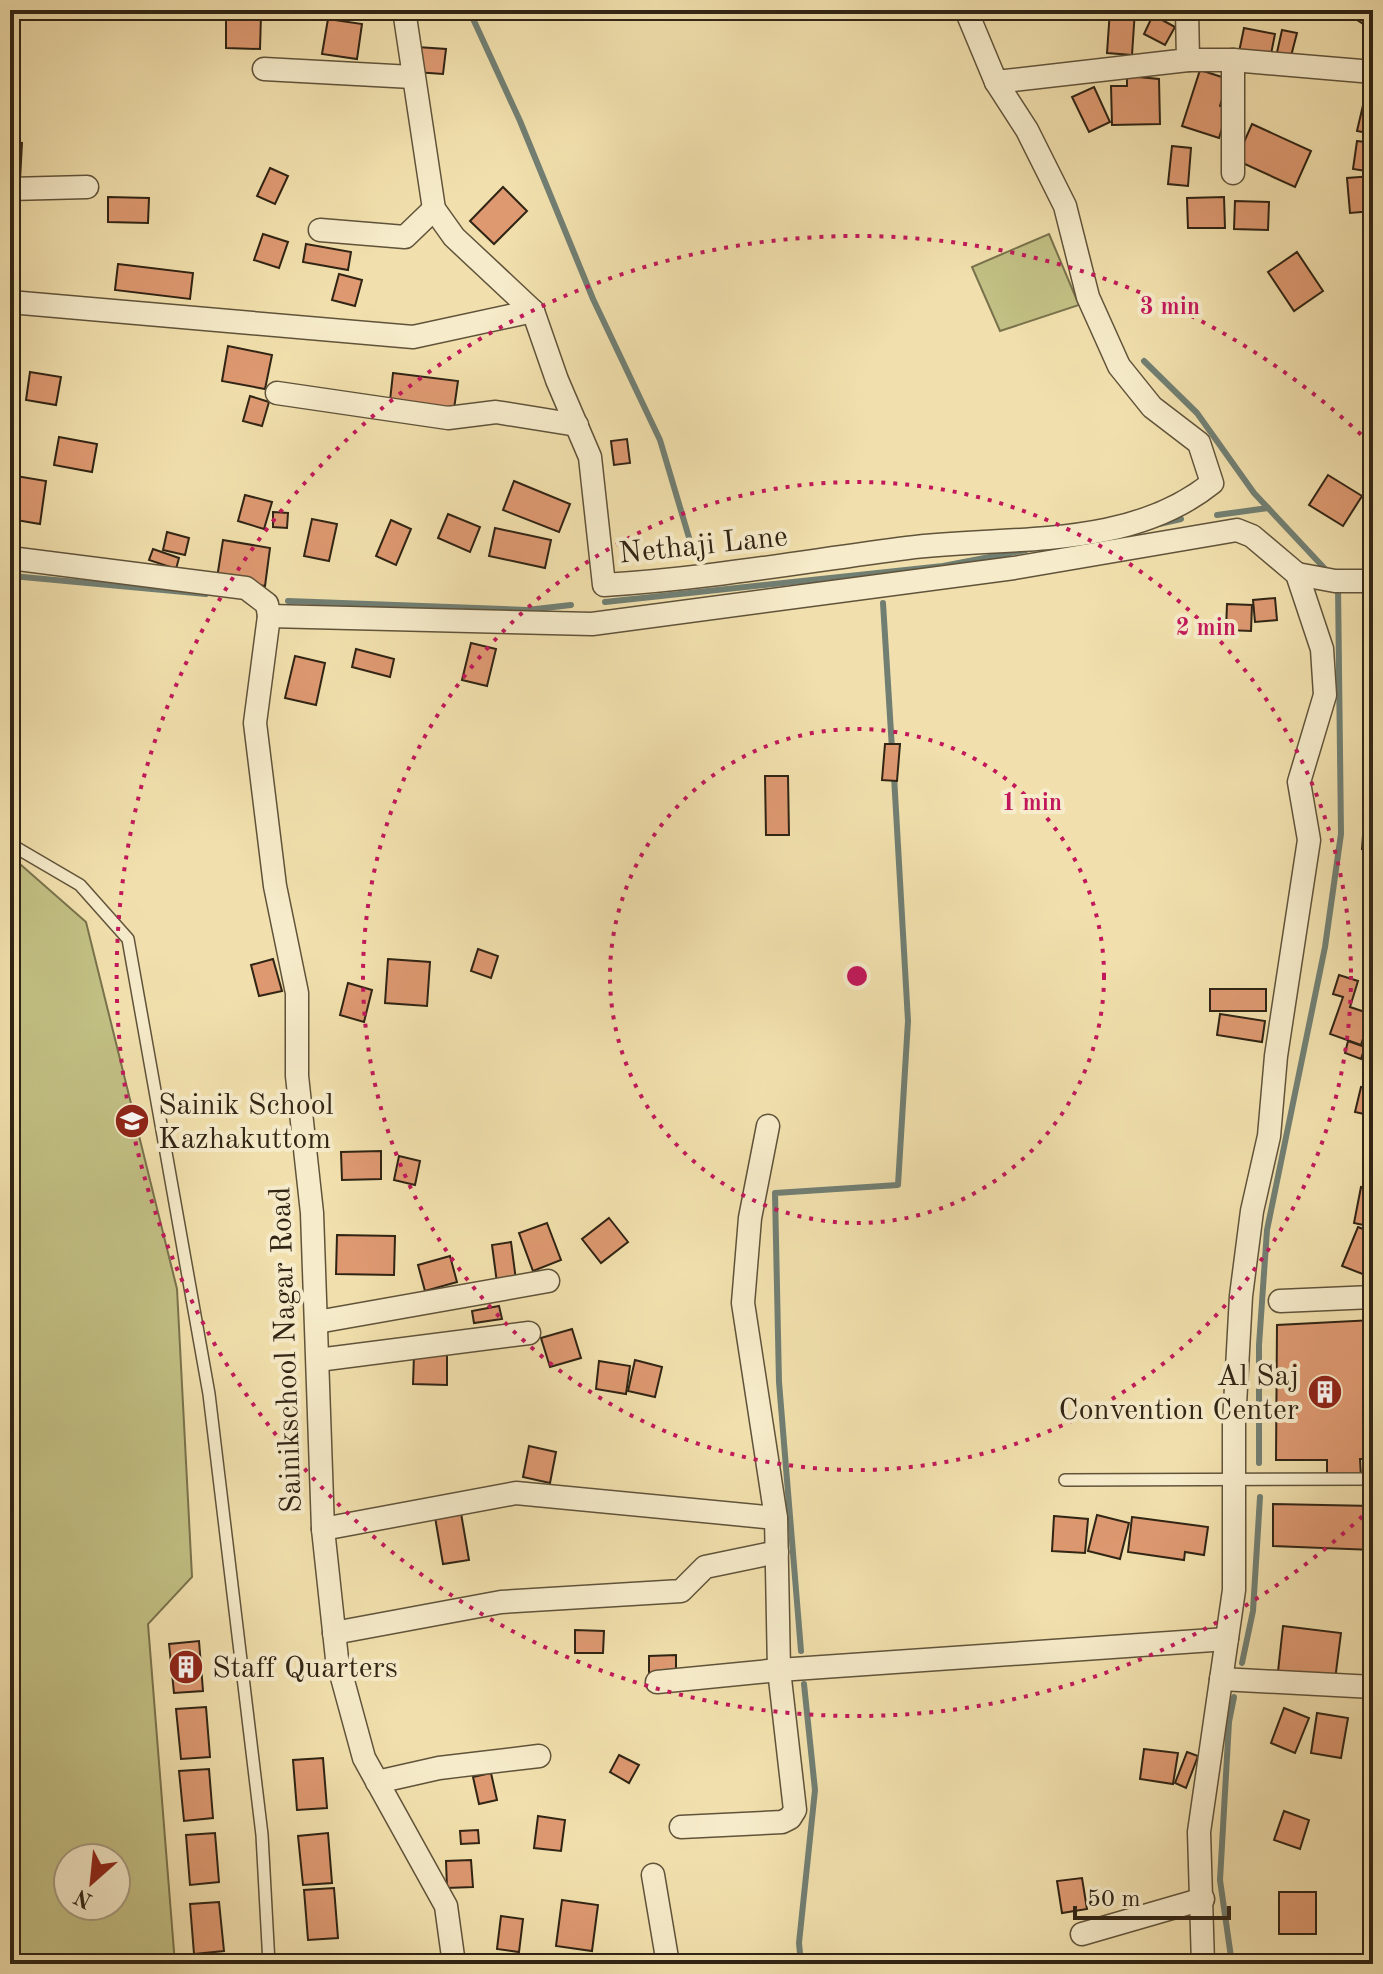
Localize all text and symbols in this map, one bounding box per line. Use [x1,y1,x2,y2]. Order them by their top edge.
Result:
text: 3 min [1140,296,1200,320]
street label: Nethaji Lane [617,522,789,570]
text: 2 min [1176,617,1236,641]
text: 1 min [1002,792,1062,816]
centre of rings [843,962,871,990]
place label: Sainik School Kazhakuttom [158,1091,334,1155]
school or university icon: Sainik School Kazhakuttom [113,1102,151,1140]
street label: Sainikschool Nagar Road [266,1186,308,1514]
place label: Al Saj Convention Center [1059,1362,1299,1426]
building icon: Al Saj Convention Center [1306,1373,1344,1411]
building icon: Staff Quarters [167,1648,205,1686]
place label: Staff Quarters [212,1654,398,1684]
north arrow [52,1842,132,1922]
scale bar [1075,1870,1229,1920]
text: N [71,1884,96,1912]
text: 50 m [1087,1888,1141,1912]

